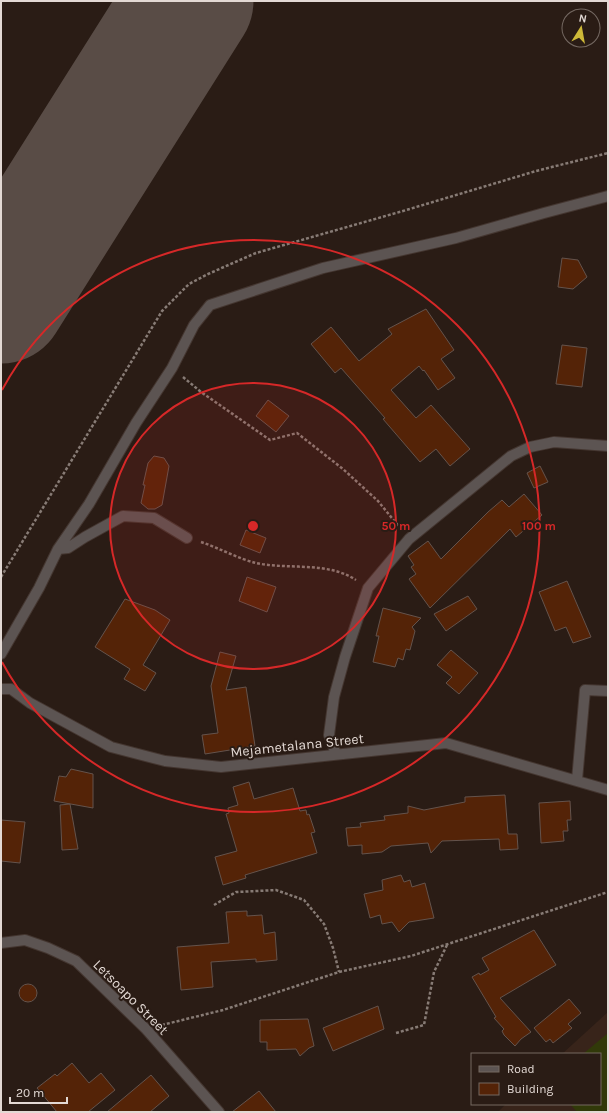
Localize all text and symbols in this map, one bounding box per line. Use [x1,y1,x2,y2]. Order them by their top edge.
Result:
north arrow [561,8,601,48]
text: N [578,12,588,26]
centre of rings [246,519,260,533]
text: 50 m [382,519,411,533]
text: 100 m [522,519,556,533]
street label: Mejametalana Street [230,730,365,761]
street label: Letsoapo Street [90,956,172,1038]
legend [471,1053,601,1105]
text: Road [507,1062,535,1076]
scale bar [10,1079,67,1105]
text: Building [507,1082,554,1096]
text: 20 m [16,1086,44,1100]

